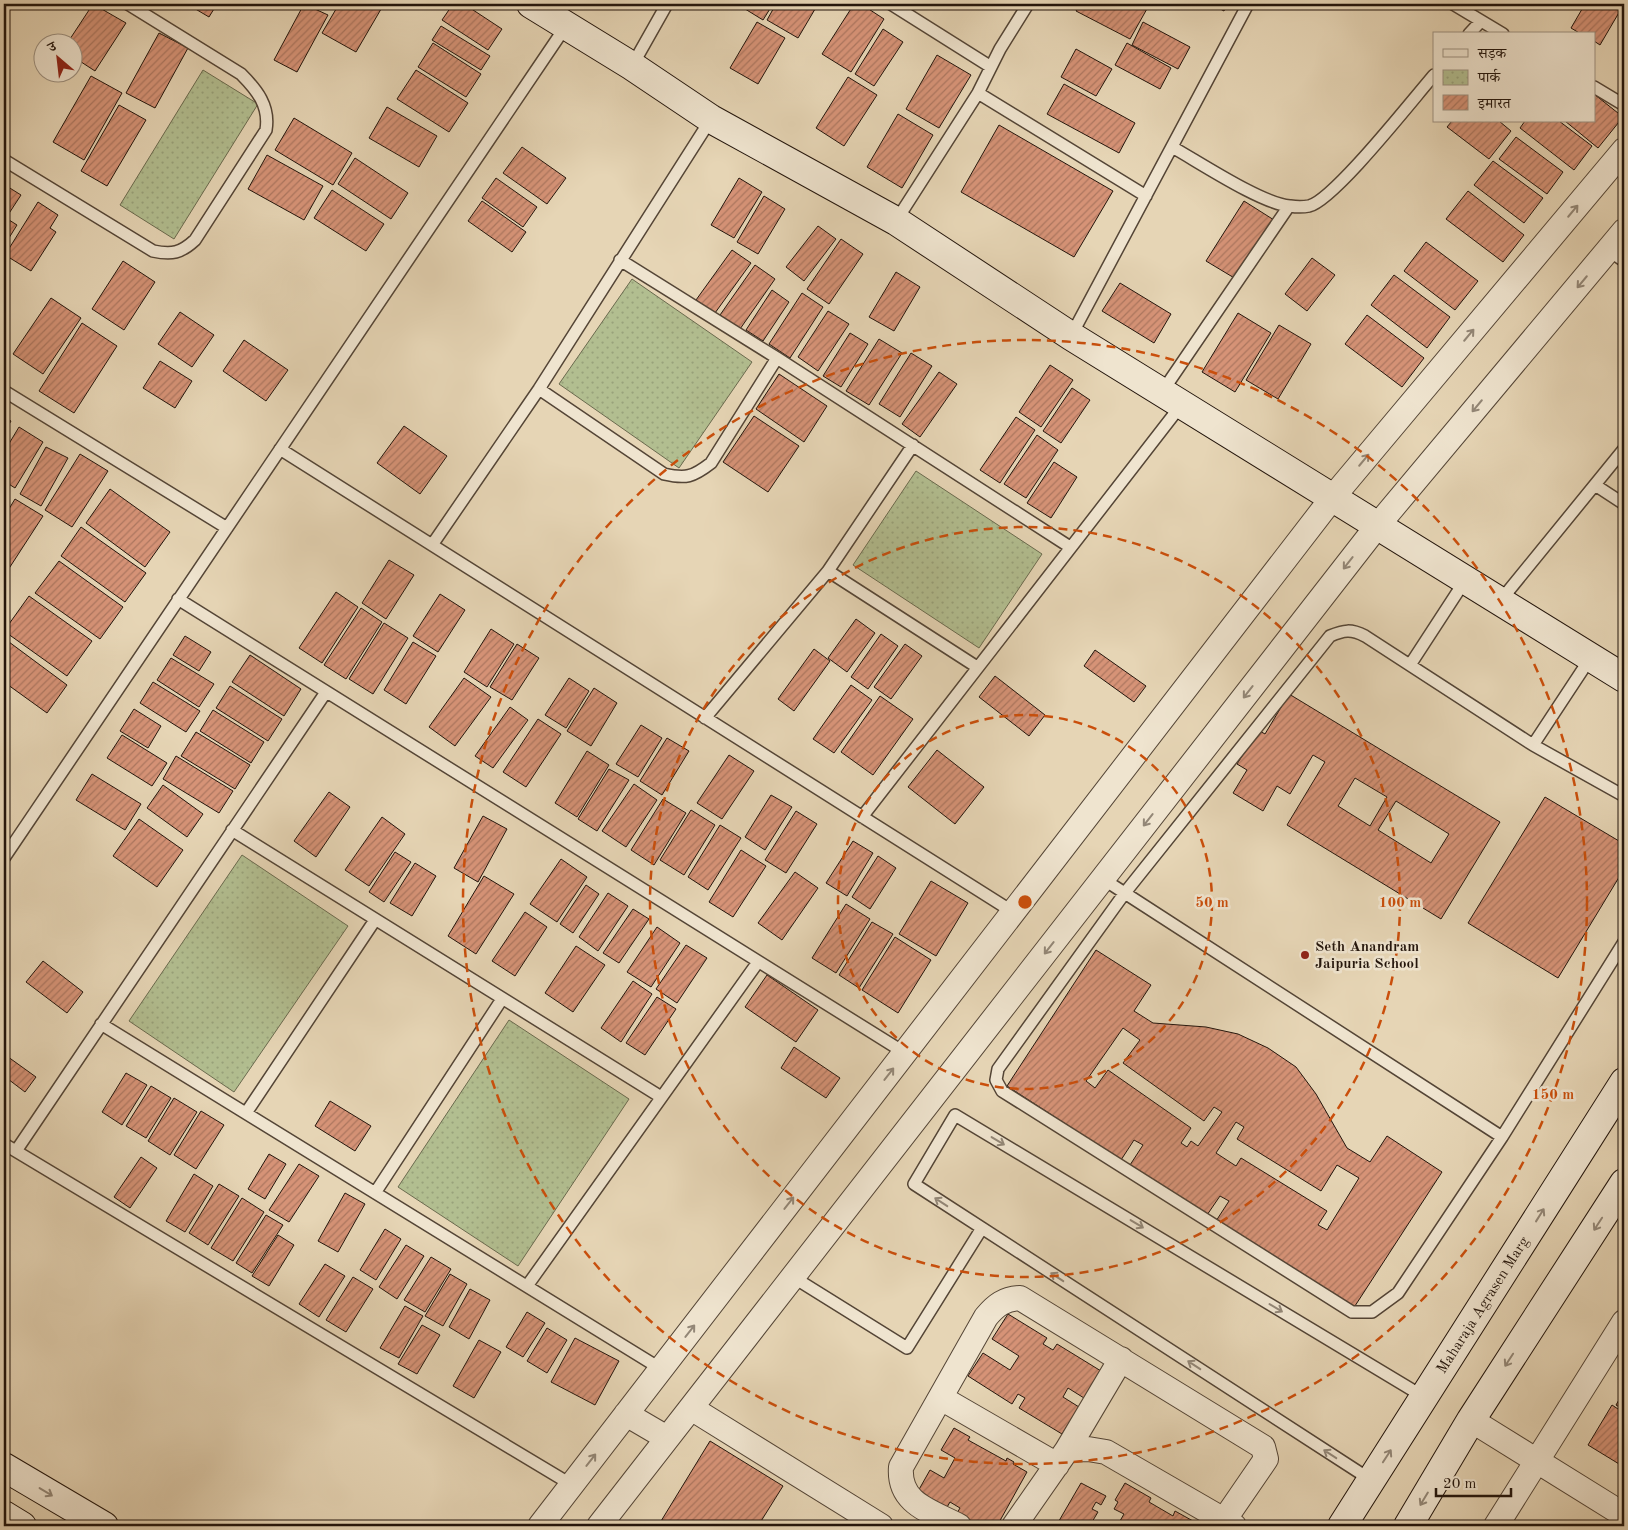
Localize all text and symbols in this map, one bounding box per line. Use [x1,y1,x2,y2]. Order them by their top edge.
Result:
north arrow [32,32,82,82]
legend [1433,32,1596,122]
text: उ [45,39,60,56]
text: सड़क [1477,47,1507,62]
text: पार्क [1477,68,1501,86]
text: इमारत [1477,97,1512,112]
one-way arrow [1568,205,1579,218]
one-way arrow [1576,275,1587,288]
one-way arrow [1463,329,1474,342]
one-way arrow [1472,399,1483,412]
one-way arrow [1359,453,1370,466]
one-way arrow [1343,556,1353,570]
one-way arrow [1243,685,1254,698]
one-way arrow [1143,813,1154,826]
centre of rings [1016,893,1034,911]
text: 50 m [1195,896,1229,911]
text: 100 m [1379,896,1421,911]
place label: Seth Anandram Jaipuria School [1315,940,1419,972]
one-way arrow [1043,941,1054,954]
marker: Seth Anandram Jaipuria School [1299,949,1311,961]
one-way arrow [883,1068,894,1081]
text: 150 m [1532,1088,1574,1103]
one-way arrow [990,1136,1004,1146]
one-way arrow [784,1196,795,1209]
one-way arrow [934,1196,948,1207]
one-way arrow [1535,1208,1545,1222]
one-way arrow [1592,1217,1603,1231]
one-way arrow [1129,1220,1143,1230]
street label: Maharaja Agrasen Marg [1435,1235,1533,1377]
one-way arrow [1051,1272,1065,1282]
one-way arrow [1269,1304,1283,1314]
one-way arrow [685,1324,695,1338]
one-way arrow [1504,1353,1514,1367]
one-way arrow [1187,1360,1201,1371]
one-way arrow [1324,1448,1338,1458]
one-way arrow [1382,1449,1392,1463]
one-way arrow [586,1453,596,1467]
scale bar [1436,1465,1510,1497]
text: 20 m [1443,1477,1477,1492]
one-way arrow [38,1487,52,1497]
one-way arrow [1419,1491,1429,1506]

